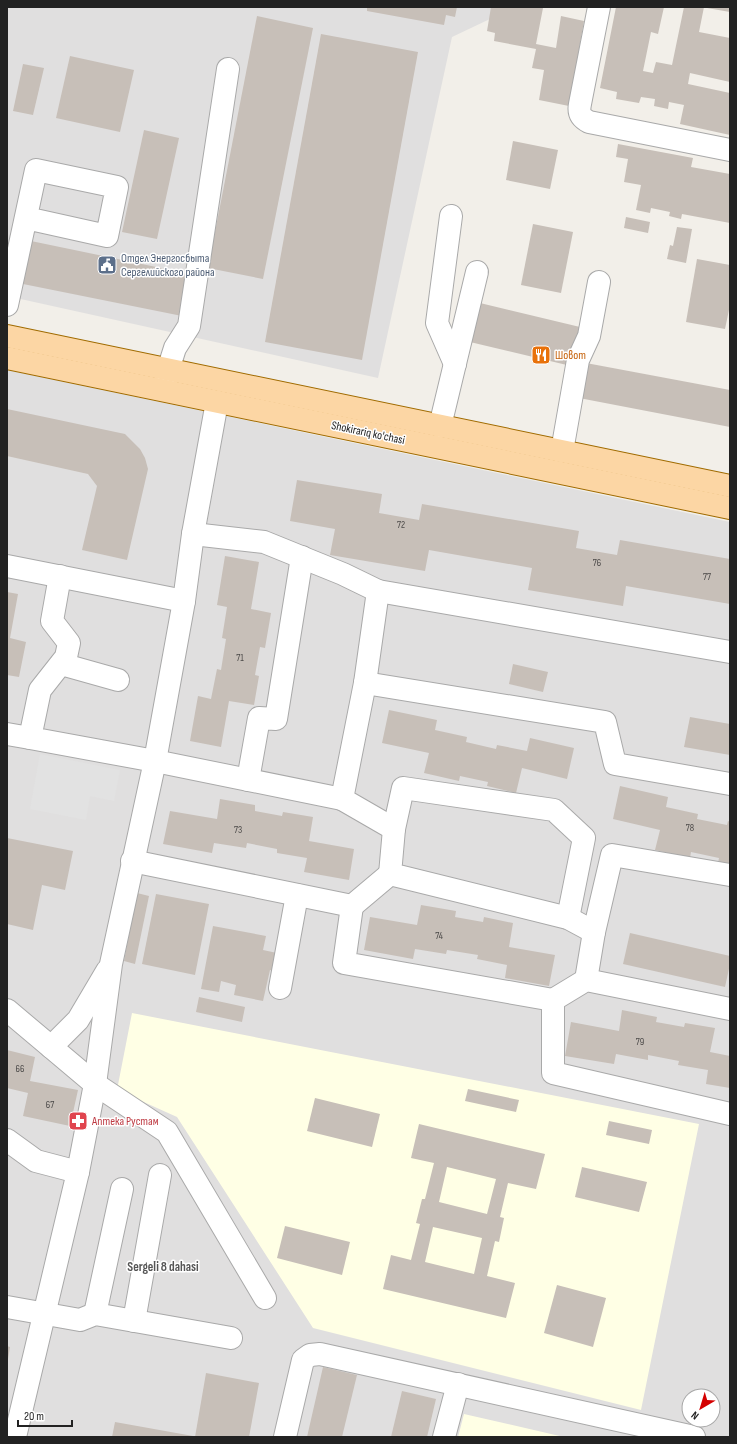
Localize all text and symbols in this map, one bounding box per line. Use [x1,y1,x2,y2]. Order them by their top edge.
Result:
place label: Отдел Энергосбыта Сергелийского района [121,251,215,280]
public building icon: Отдел Энергосбыта Сергелийского района [96,254,118,276]
restaurant icon: Шовот [530,344,552,366]
place label: Шовот [555,348,586,363]
street label: Shokirariq ko'chasi [330,418,406,448]
house number: 72 [397,519,405,531]
house number: 76 [593,557,601,569]
house number: 77 [703,571,711,583]
house number: 71 [236,652,244,664]
house number: 78 [686,822,694,834]
house number: 73 [234,824,242,836]
house number: 74 [435,930,443,942]
house number: 79 [636,1036,644,1048]
house number: 66 [16,1063,24,1075]
house number: 67 [46,1099,54,1111]
pharmacy icon: Аптека Рустам [67,1110,89,1132]
place label: Аптека Рустам [91,1114,159,1129]
district label: Sergeli 8 dahasi [127,1259,199,1275]
north arrow [681,1388,721,1428]
scale bar [18,1402,72,1428]
text: N [689,1408,701,1422]
text: 20 m [24,1409,44,1424]

